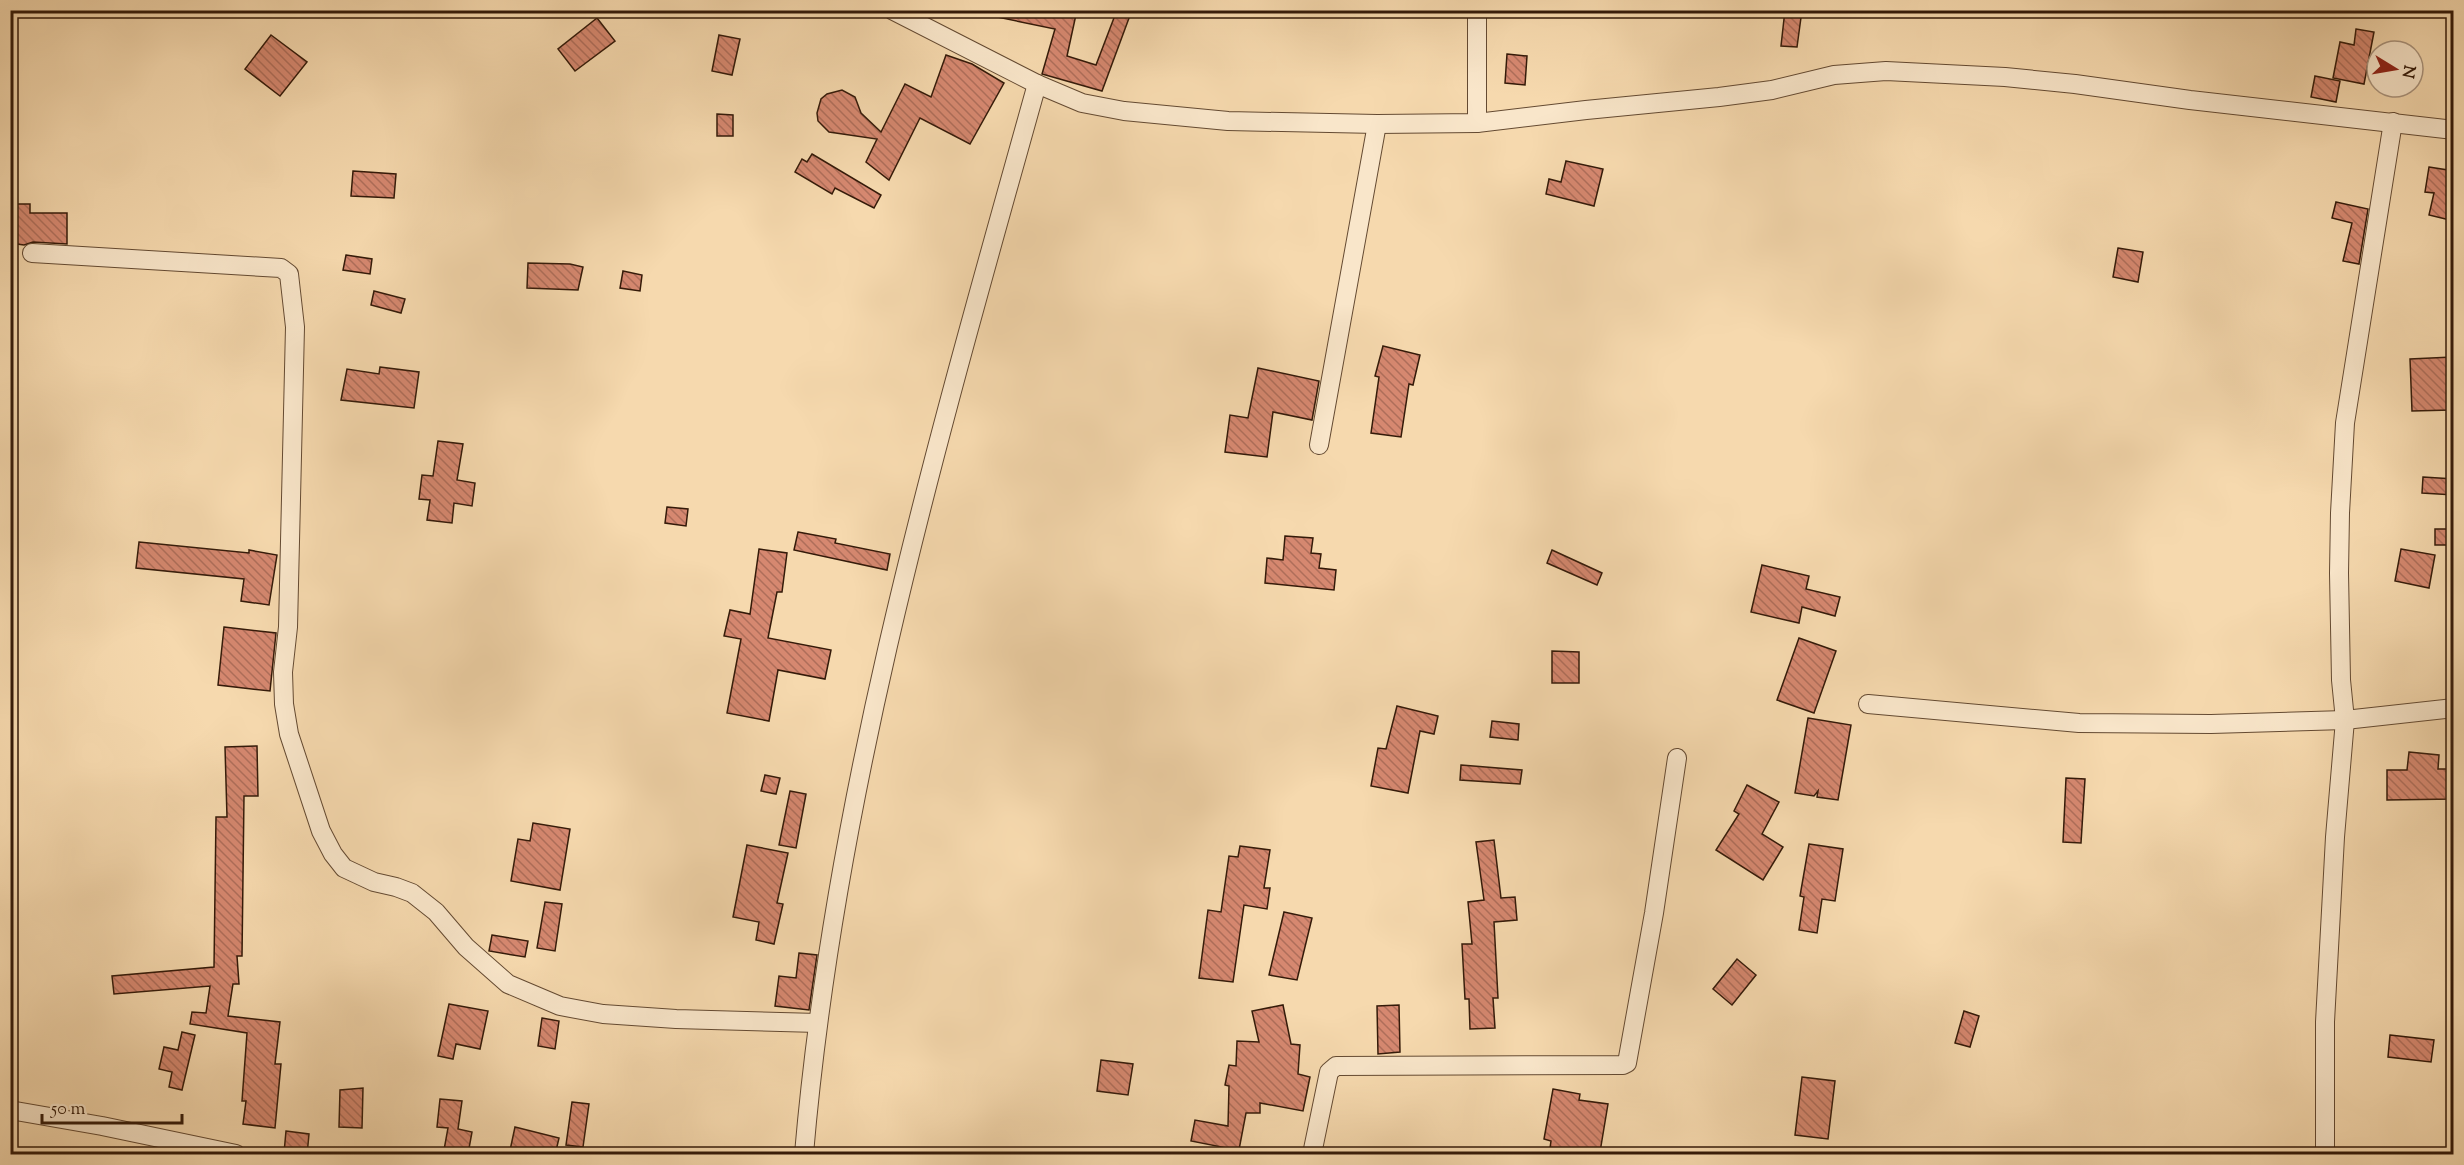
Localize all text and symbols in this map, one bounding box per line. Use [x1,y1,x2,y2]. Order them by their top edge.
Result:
north arrow [2365,39,2425,99]
text: N [2395,63,2420,80]
scale bar [42,1087,182,1125]
text: 50 m [50,1097,86,1123]

